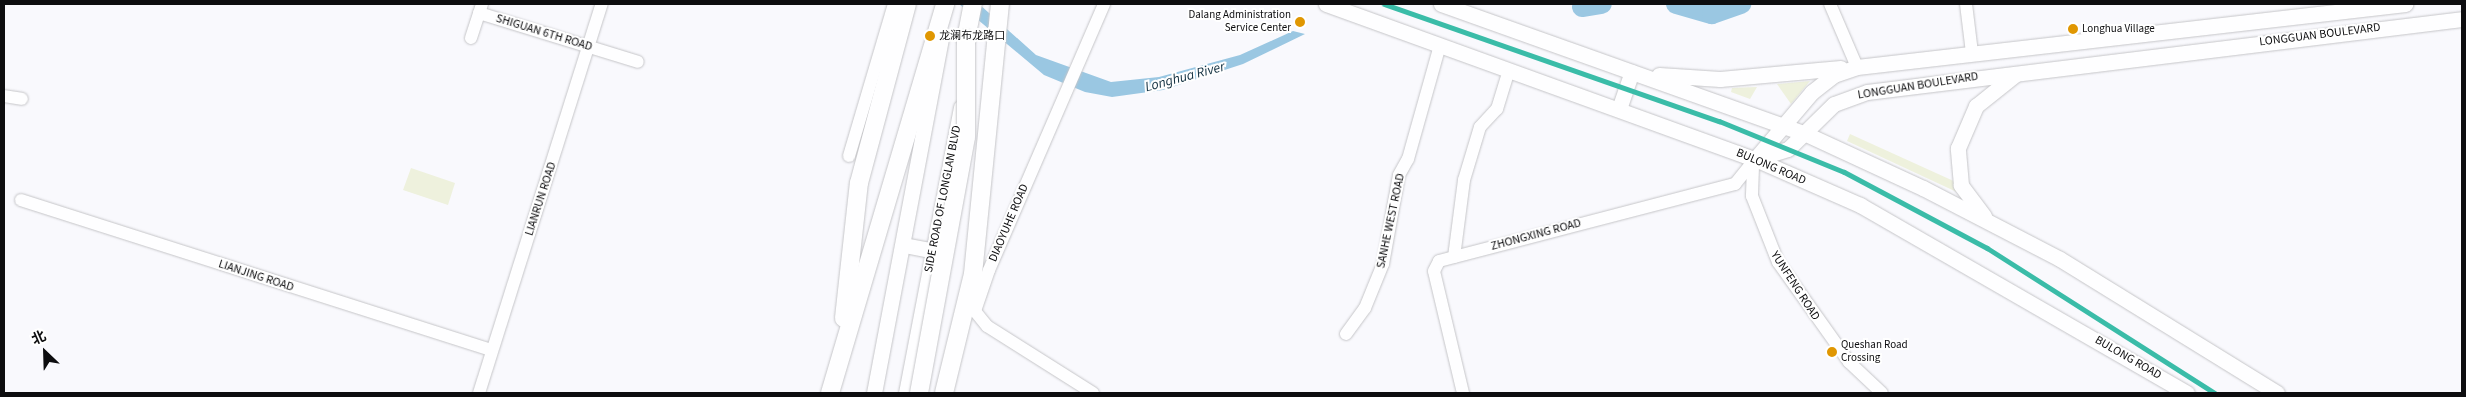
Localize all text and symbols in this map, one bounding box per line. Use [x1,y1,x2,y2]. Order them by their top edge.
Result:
place label: Dalang Administration Service Center [1188,9,1291,35]
street label: SHIGUAN 6TH ROAD [494,11,594,55]
marker: Dalang Administration Service Center [1295,17,1305,27]
street label: LONGGUAN BOULEVARD [2259,20,2381,50]
place label: Longhua Village [2082,22,2155,36]
marker: Longhua Village [2068,24,2078,34]
place label: 龙澜布龙路口 [939,29,1005,43]
marker: 龙澜布龙路口 [925,31,935,41]
water label: Longhua River [1143,58,1227,96]
street label: LONGGUAN BOULEVARD [1857,69,1979,103]
street label: SIDE ROAD OF LONGLAN BLVD [922,124,964,274]
street label: BULONG ROAD [1734,146,1808,188]
street label: LIANRUN ROAD [522,160,560,238]
street label: SANHE WEST ROAD [1374,172,1408,270]
street label: DIAOYUHE ROAD [986,182,1032,264]
street label: ZHONGXING ROAD [1489,216,1583,254]
street label: YUNFENG ROAD [1767,249,1823,323]
street label: LIANJING ROAD [217,257,295,295]
text: 北 [28,326,49,350]
north arrow [20,327,70,377]
street label: BULONG ROAD [2092,333,2164,383]
place label: Queshan Road Crossing [1841,339,1908,365]
marker: Queshan Road Crossing [1827,347,1837,357]

